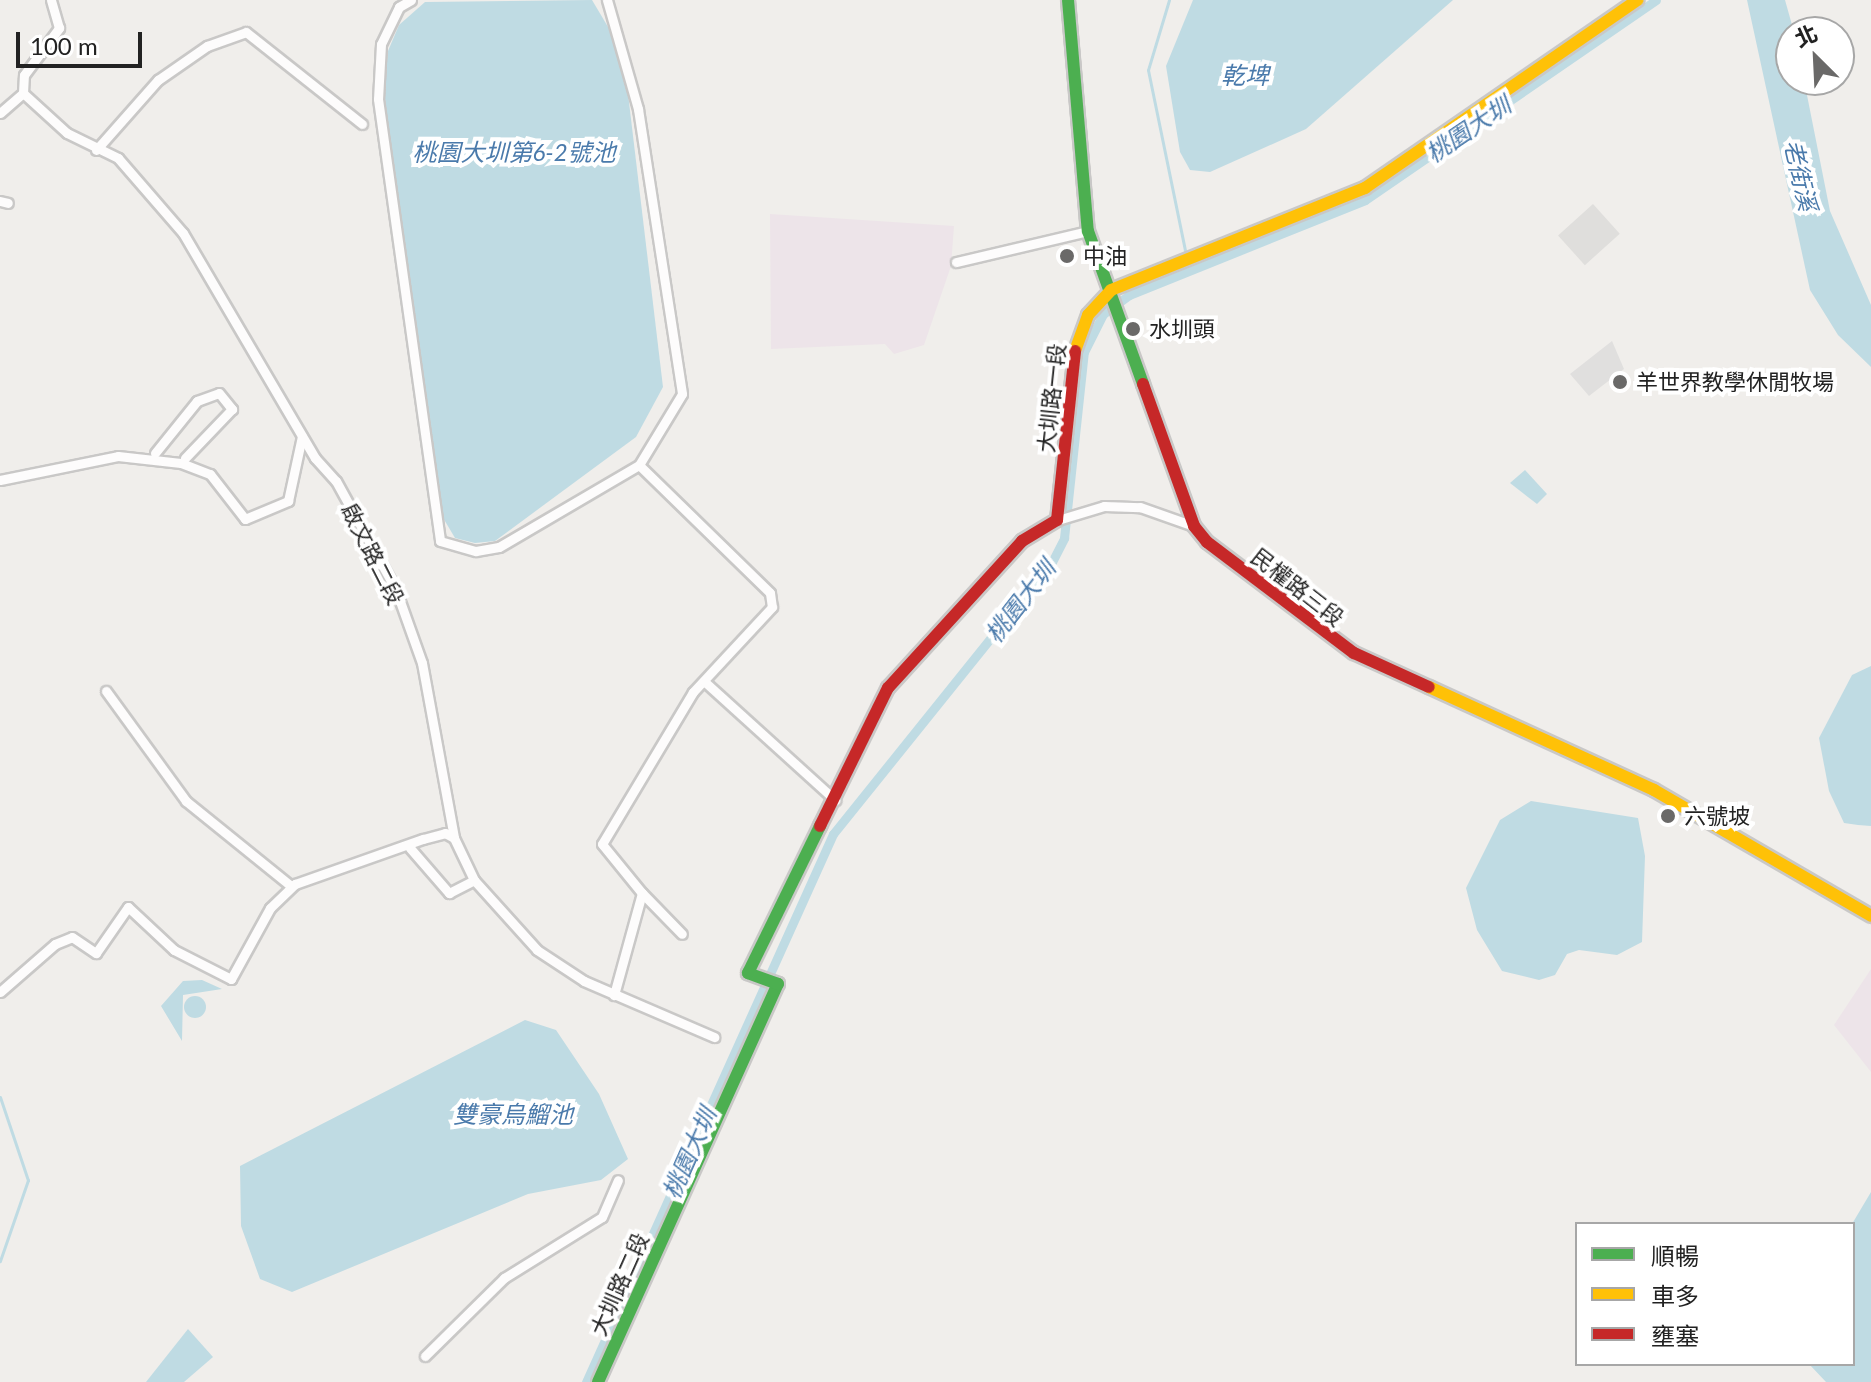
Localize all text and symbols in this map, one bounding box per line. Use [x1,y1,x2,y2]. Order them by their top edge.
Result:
scale bar [20,16,146,66]
north arrow [1775,16,1855,96]
text: 北 [1790,19,1821,52]
text: 100 m [30,31,98,60]
water label: 乾埤 [1221,61,1269,89]
water label: 桃園大圳 [1420,90,1516,168]
water label: 老街溪 [1779,137,1823,213]
water label: 桃園大圳第6-2號池 [412,138,616,166]
place label: 中油 [1083,243,1127,269]
marker: 中油 [1058,247,1076,265]
place label: 水圳頭 [1149,316,1215,342]
marker: 水圳頭 [1124,320,1142,338]
street label: 大圳路一段 [1032,342,1070,454]
place label: 羊世界教學休閒牧場 [1636,369,1834,395]
marker: 羊世界教學休閒牧場 [1611,373,1629,391]
street label: 啟文路二段 [336,499,410,609]
street label: 民權路三段 [1247,543,1349,631]
water label: 桃園大圳 [979,554,1061,648]
place label: 六號坡 [1684,803,1750,829]
marker: 六號坡 [1659,807,1677,825]
water label: 雙豪烏鰡池 [453,1100,573,1128]
water label: 桃園大圳 [656,1103,722,1203]
legend [1575,1222,1855,1366]
street label: 大圳路二段 [585,1228,653,1340]
text: 順暢 [1651,1241,1699,1270]
text: 車多 [1651,1281,1699,1310]
text: 壅塞 [1651,1321,1699,1350]

